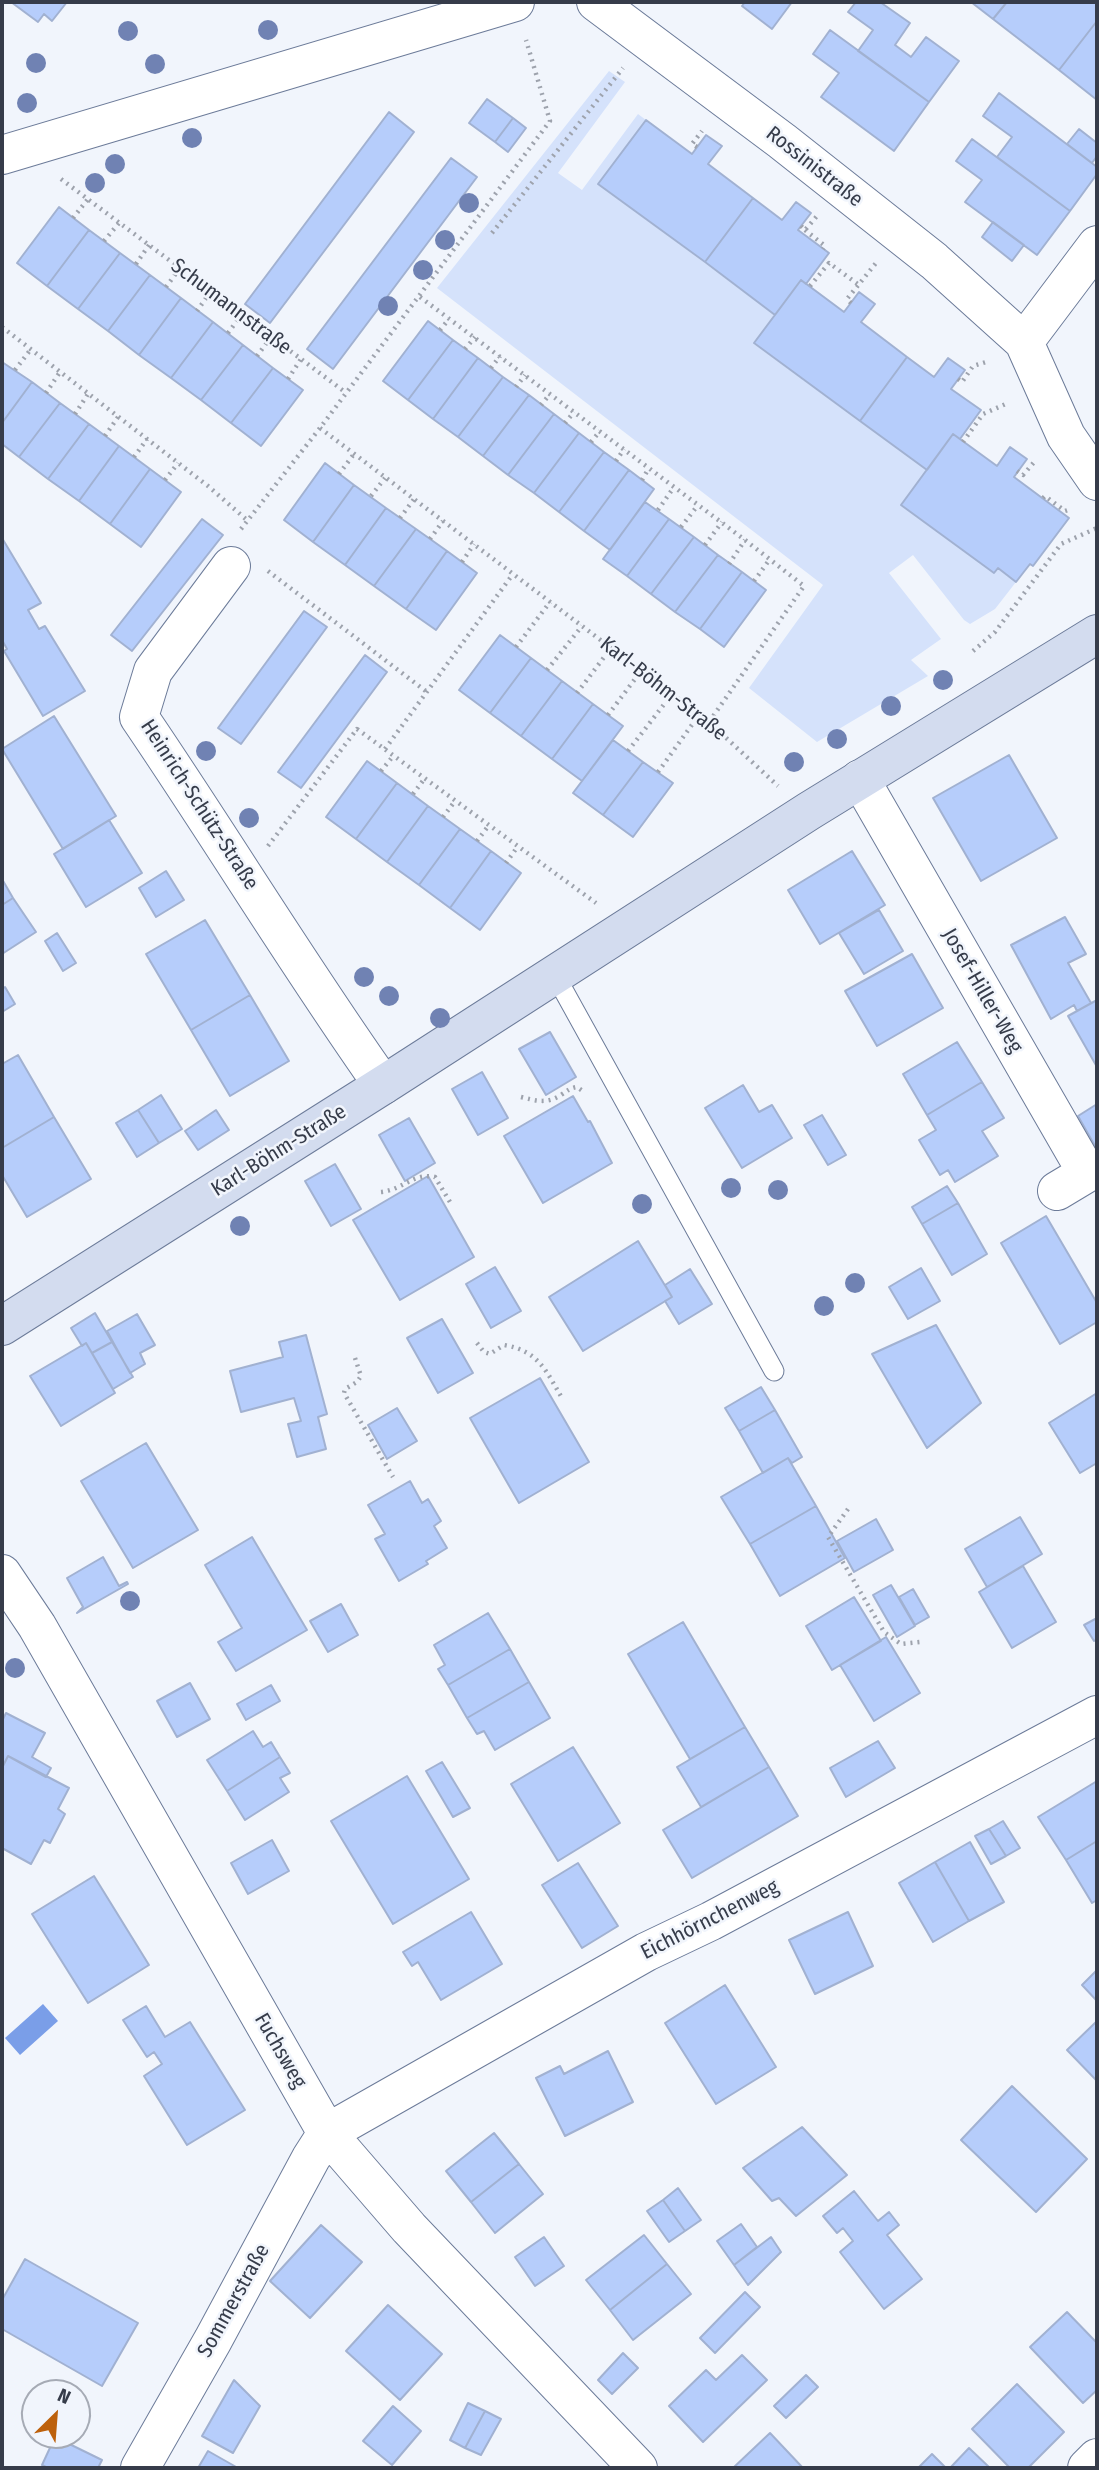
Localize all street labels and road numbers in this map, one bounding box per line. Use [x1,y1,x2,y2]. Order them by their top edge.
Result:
street label: Rossinistraße [761,121,867,213]
street label: Schumannstraße [166,253,296,361]
street label: Karl-Böhm-Straße [594,632,732,746]
street label: Heinrich-Schütz-Straße [135,715,263,895]
street label: Josef-Hiller-Weg [936,924,1028,1058]
street label: Karl-Böhm-Straße [207,1099,351,1203]
street label: Eichhörnchenweg [637,1874,783,1966]
street label: Fuchsweg [249,2009,311,2093]
street label: Sommerstraße [193,2240,275,2362]

